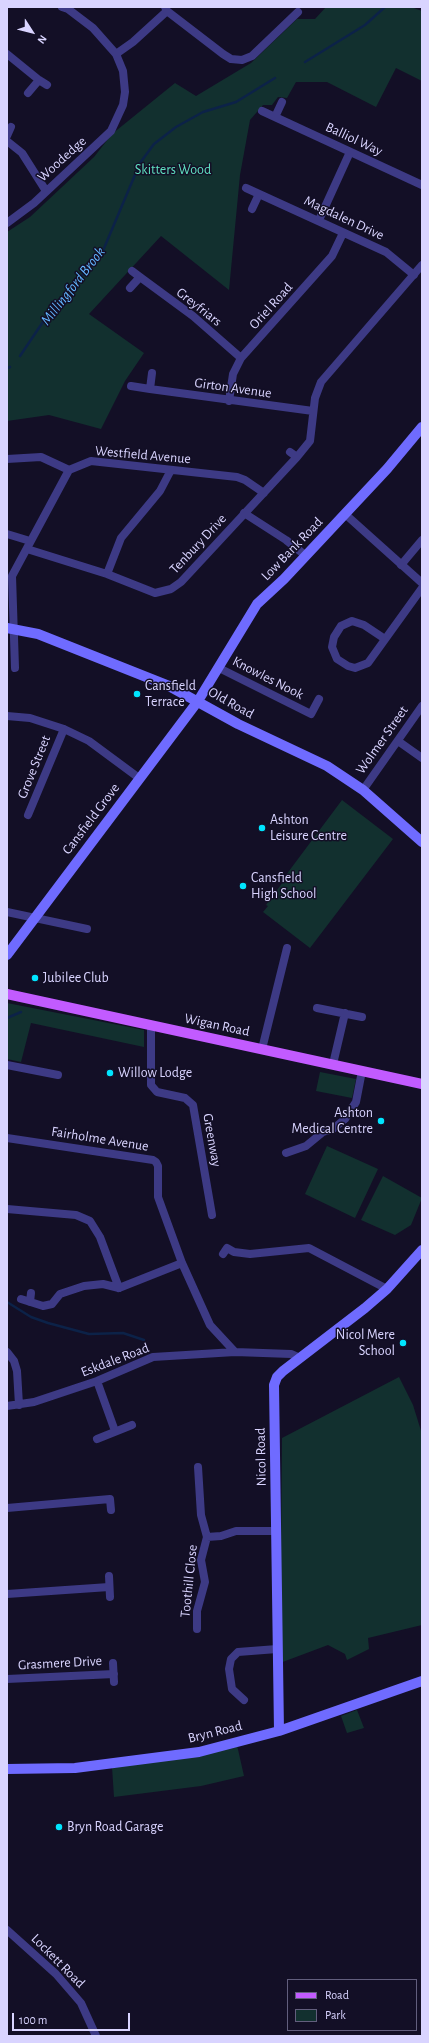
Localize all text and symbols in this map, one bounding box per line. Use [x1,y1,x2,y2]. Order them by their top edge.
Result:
north arrow [12,12,52,52]
text: N [35,33,49,46]
street label: Balliol Way [323,119,385,159]
street label: Woodedge [34,133,90,185]
park label: Skitters Wood [135,162,211,178]
street label: Magdalen Drive [301,192,387,244]
water label: Millingford Brook [37,243,109,329]
street label: Oriel Road [246,279,296,333]
street label: Greyfriars [173,284,225,330]
street label: Girton Avenue [193,374,273,402]
street label: Westfield Avenue [94,442,192,468]
street label: Tenbury Drive [166,511,230,577]
street label: Low Bank Road [258,514,326,584]
street label: Knowles Nook [230,653,306,703]
place label: Cansfield Terrace [145,678,196,710]
street label: Old Road [205,684,257,722]
marker: Cansfield Terrace [132,689,142,699]
street label: Wolmer Street [352,703,412,777]
street label: Grove Street [14,733,54,801]
street label: Cansfield Grove [59,780,123,858]
place label: Ashton Leisure Centre [270,812,347,844]
marker: Ashton Leisure Centre [257,823,267,833]
place label: Cansfield High School [251,870,317,902]
marker: Cansfield High School [238,881,248,891]
place label: Jubilee Club [43,970,109,986]
marker: Jubilee Club [30,973,40,983]
street label: Wigan Road [183,1010,251,1040]
place label: Willow Lodge [118,1065,192,1081]
marker: Willow Lodge [105,1068,115,1078]
place label: Ashton Medical Centre [292,1105,373,1138]
street label: Greenway [199,1112,225,1168]
marker: Ashton Medical Centre [376,1116,386,1126]
street label: Fairholme Avenue [50,1123,150,1155]
place label: Nicol Mere School [336,1327,395,1360]
marker: Nicol Mere School [398,1338,408,1348]
street label: Eskdale Road [78,1339,152,1381]
street label: Nicol Road [252,1427,270,1487]
street label: Toothill Close [177,1544,201,1618]
street label: Grasmere Drive [18,1652,102,1674]
street label: Bryn Road [186,1717,244,1747]
place label: Bryn Road Garage [67,1819,163,1835]
marker: Bryn Road Garage [54,1822,64,1832]
street label: Lockett Road [27,1930,89,1992]
legend [287,1979,417,2031]
text: Road [325,1989,349,2001]
scale bar [14,2005,132,2031]
text: Park [325,2009,346,2021]
text: 100 m [19,2014,47,2026]

